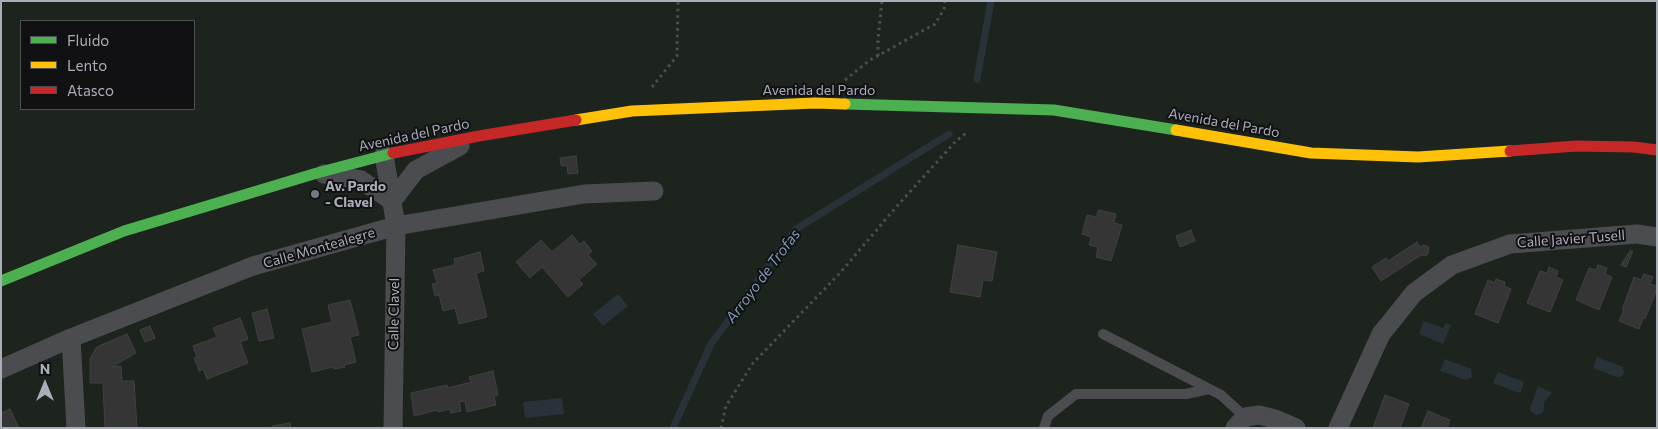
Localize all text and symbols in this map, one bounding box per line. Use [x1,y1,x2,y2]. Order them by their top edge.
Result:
legend [20,20,195,110]
text: Fluido [67,31,109,49]
text: Lento [67,56,107,74]
text: Atasco [67,81,114,99]
street label: Avenida del Pardo [763,82,875,98]
street label: Avenida del Pardo [1167,105,1281,141]
street label: Avenida del Pardo [357,115,471,155]
place label: Av. Pardo - Clavel [325,178,386,210]
marker: Av. Pardo - Clavel [309,188,321,200]
street label: Calle Montealegre [261,224,377,272]
water label: Arroyo de Trofas [722,226,804,326]
street label: Calle Javier Tusell [1516,227,1626,251]
street label: Calle Clavel [385,278,403,350]
north arrow [20,359,70,409]
text: N [40,360,50,377]

